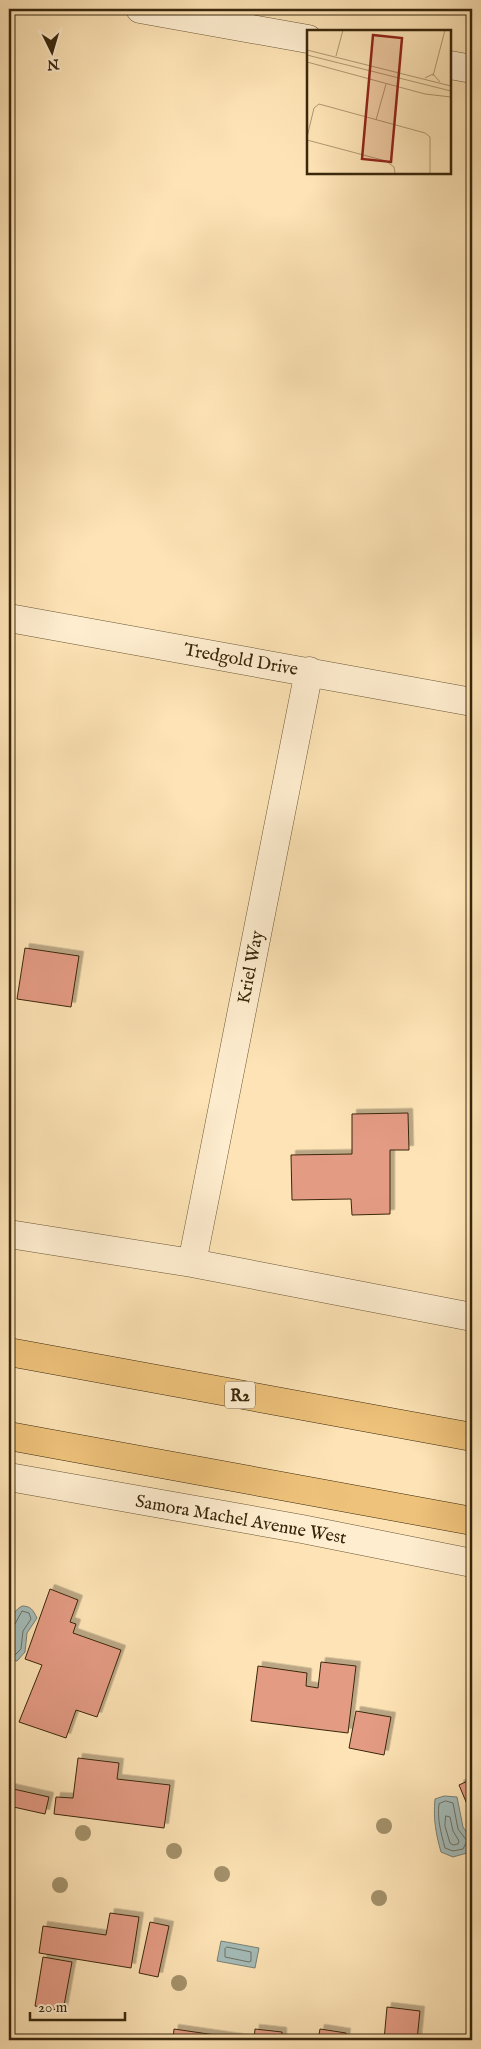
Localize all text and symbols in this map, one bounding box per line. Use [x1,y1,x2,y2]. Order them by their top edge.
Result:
north arrow [28,28,78,78]
inset map [307,30,451,174]
text: N [46,54,61,73]
street label: Tredgold Drive [182,639,300,682]
street label: Kriel Way [233,929,270,1006]
road number: R2 [225,1382,255,1408]
street label: Samora Machel Avenue West [133,1491,348,1550]
scale bar [30,1989,125,2021]
text: 20 m [38,1998,68,2017]

